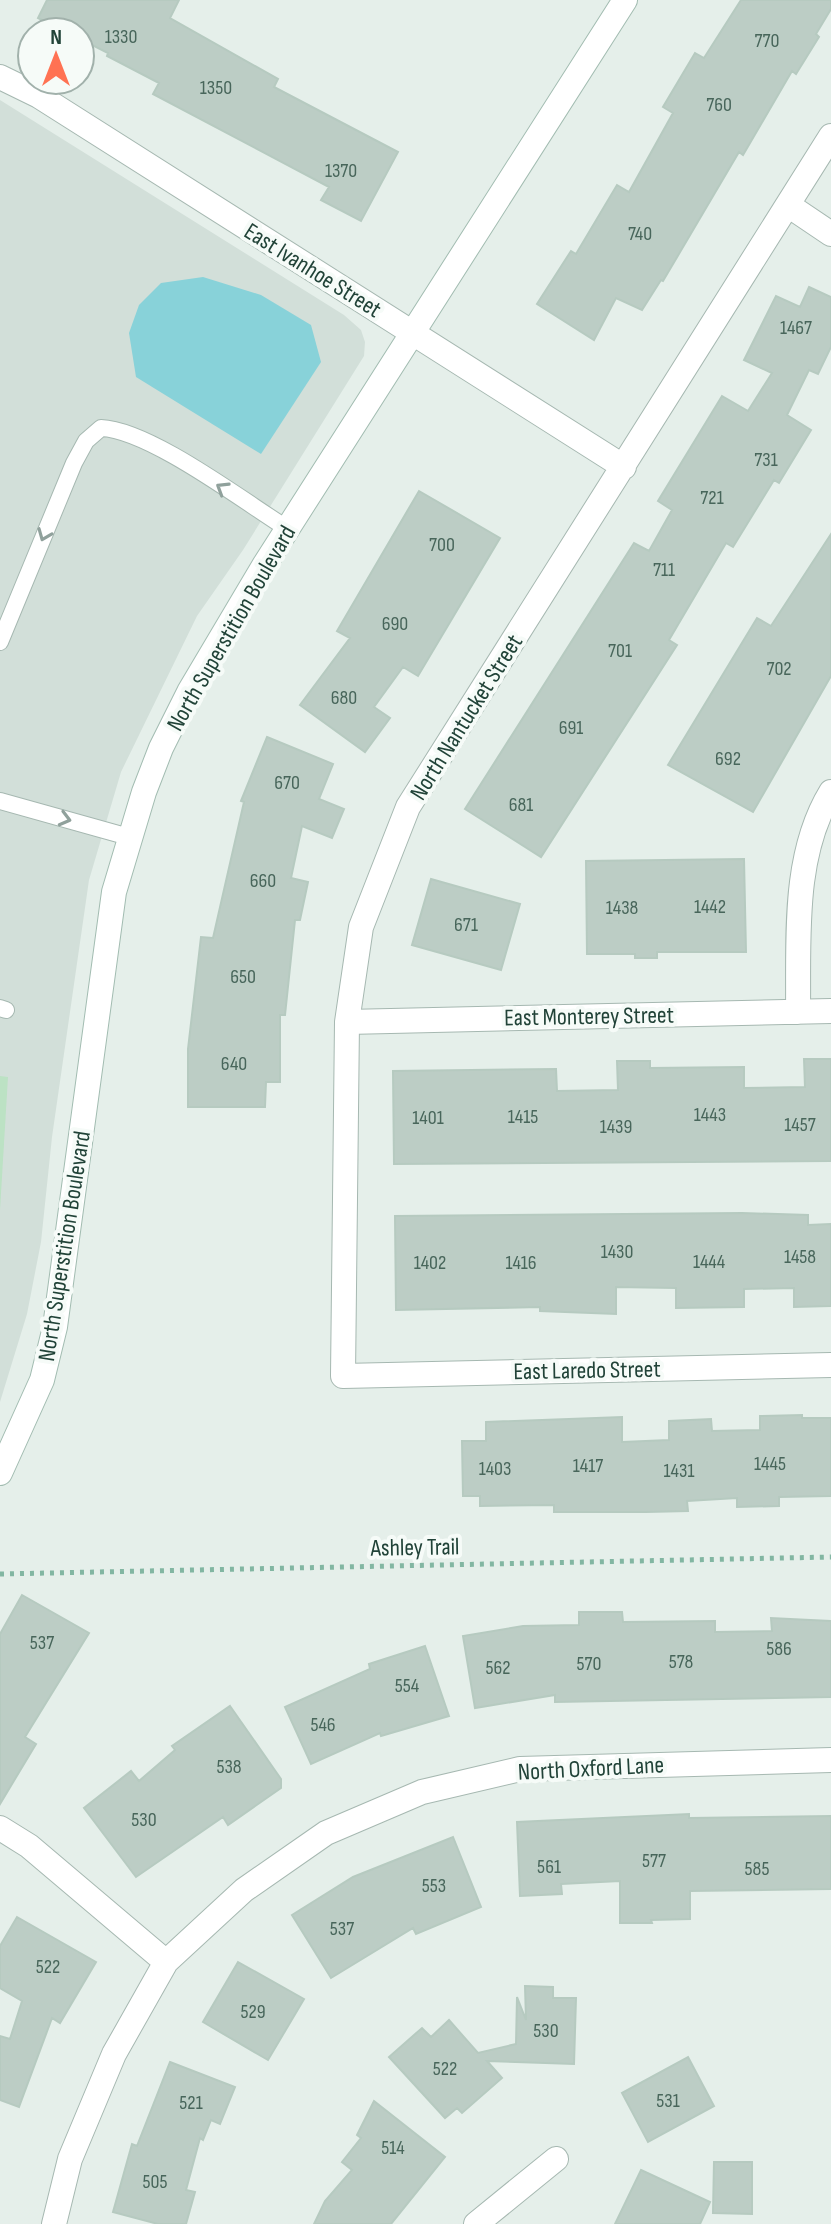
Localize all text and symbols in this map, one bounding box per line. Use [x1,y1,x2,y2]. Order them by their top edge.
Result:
north arrow [16,16,96,96]
text: N [50,24,62,51]
house number: 1330 [105,25,137,49]
house number: 770 [755,29,779,53]
house number: 1350 [200,76,232,100]
house number: 760 [706,93,732,117]
house number: 1370 [325,159,357,183]
street label: East Ivanhoe Street [239,217,387,324]
house number: 740 [628,222,652,246]
house number: 1467 [780,316,812,340]
house number: 731 [754,448,778,472]
one-way arrow [216,482,231,497]
house number: 721 [700,486,724,510]
street label: North Superstition Boulevard [161,520,302,736]
one-way arrow [37,527,54,541]
house number: 700 [429,533,455,557]
house number: 711 [653,558,675,582]
house number: 690 [382,612,408,636]
street label: North Nantucket Street [404,629,529,805]
house number: 701 [608,639,632,663]
house number: 702 [766,657,792,681]
house number: 680 [331,686,357,710]
house number: 691 [559,716,583,740]
house number: 692 [715,747,741,771]
house number: 670 [274,771,300,795]
house number: 681 [509,793,533,817]
one-way arrow [57,810,71,827]
house number: 660 [250,869,276,893]
house number: 1442 [694,895,726,919]
house number: 1438 [606,896,638,920]
house number: 671 [454,913,478,937]
house number: 650 [230,965,256,989]
street label: East Monterey Street [504,1001,674,1032]
house number: 640 [221,1052,247,1076]
house number: 1443 [694,1103,726,1127]
house number: 1415 [508,1105,538,1129]
house number: 1401 [412,1106,444,1130]
house number: 1457 [784,1113,816,1137]
house number: 1439 [600,1115,632,1139]
street label: North Superstition Boulevard [32,1129,97,1363]
house number: 1430 [601,1240,633,1264]
house number: 1458 [784,1245,816,1269]
house number: 1444 [693,1250,725,1274]
house number: 1402 [414,1251,446,1275]
house number: 1416 [505,1251,537,1275]
street label: East Laredo Street [513,1355,661,1386]
house number: 1445 [754,1452,786,1476]
house number: 1417 [573,1454,603,1478]
house number: 1403 [479,1457,511,1481]
house number: 1431 [664,1459,694,1483]
street label: Ashley Trail [369,1532,460,1563]
house number: 537 [30,1631,54,1655]
house number: 586 [766,1637,792,1661]
house number: 578 [669,1650,693,1674]
house number: 570 [577,1652,601,1676]
house number: 562 [485,1656,511,1680]
house number: 554 [395,1674,419,1698]
house number: 546 [310,1713,336,1737]
street label: North Oxford Lane [517,1750,665,1787]
house number: 538 [216,1755,242,1779]
house number: 530 [131,1808,157,1832]
house number: 577 [642,1849,666,1873]
house number: 561 [537,1855,561,1879]
house number: 585 [745,1857,769,1881]
house number: 553 [422,1874,446,1898]
house number: 537 [330,1917,354,1941]
house number: 522 [36,1955,60,1979]
house number: 529 [240,2000,266,2024]
house number: 530 [533,2019,559,2043]
house number: 522 [433,2057,457,2081]
house number: 531 [656,2089,680,2113]
house number: 521 [179,2091,203,2115]
house number: 514 [381,2136,405,2160]
house number: 505 [143,2170,167,2194]

